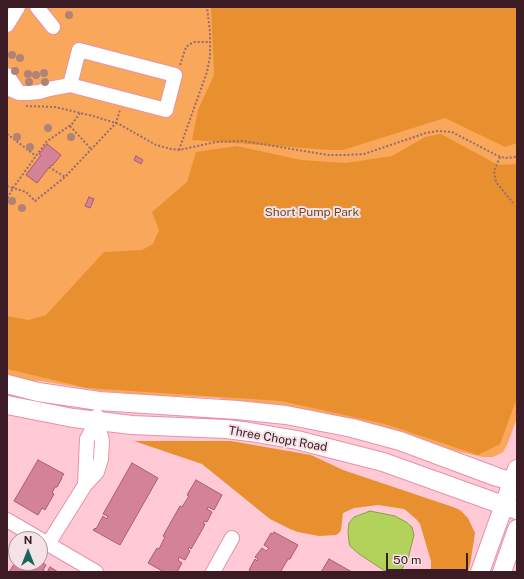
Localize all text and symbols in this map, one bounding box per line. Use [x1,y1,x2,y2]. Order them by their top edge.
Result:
park label: Short Pump Park [265,205,359,219]
street label: Three Chopt Road [228,423,328,455]
north arrow [8,531,48,571]
text: N [24,534,32,546]
scale bar [388,545,470,571]
text: 50 m [393,553,421,567]

